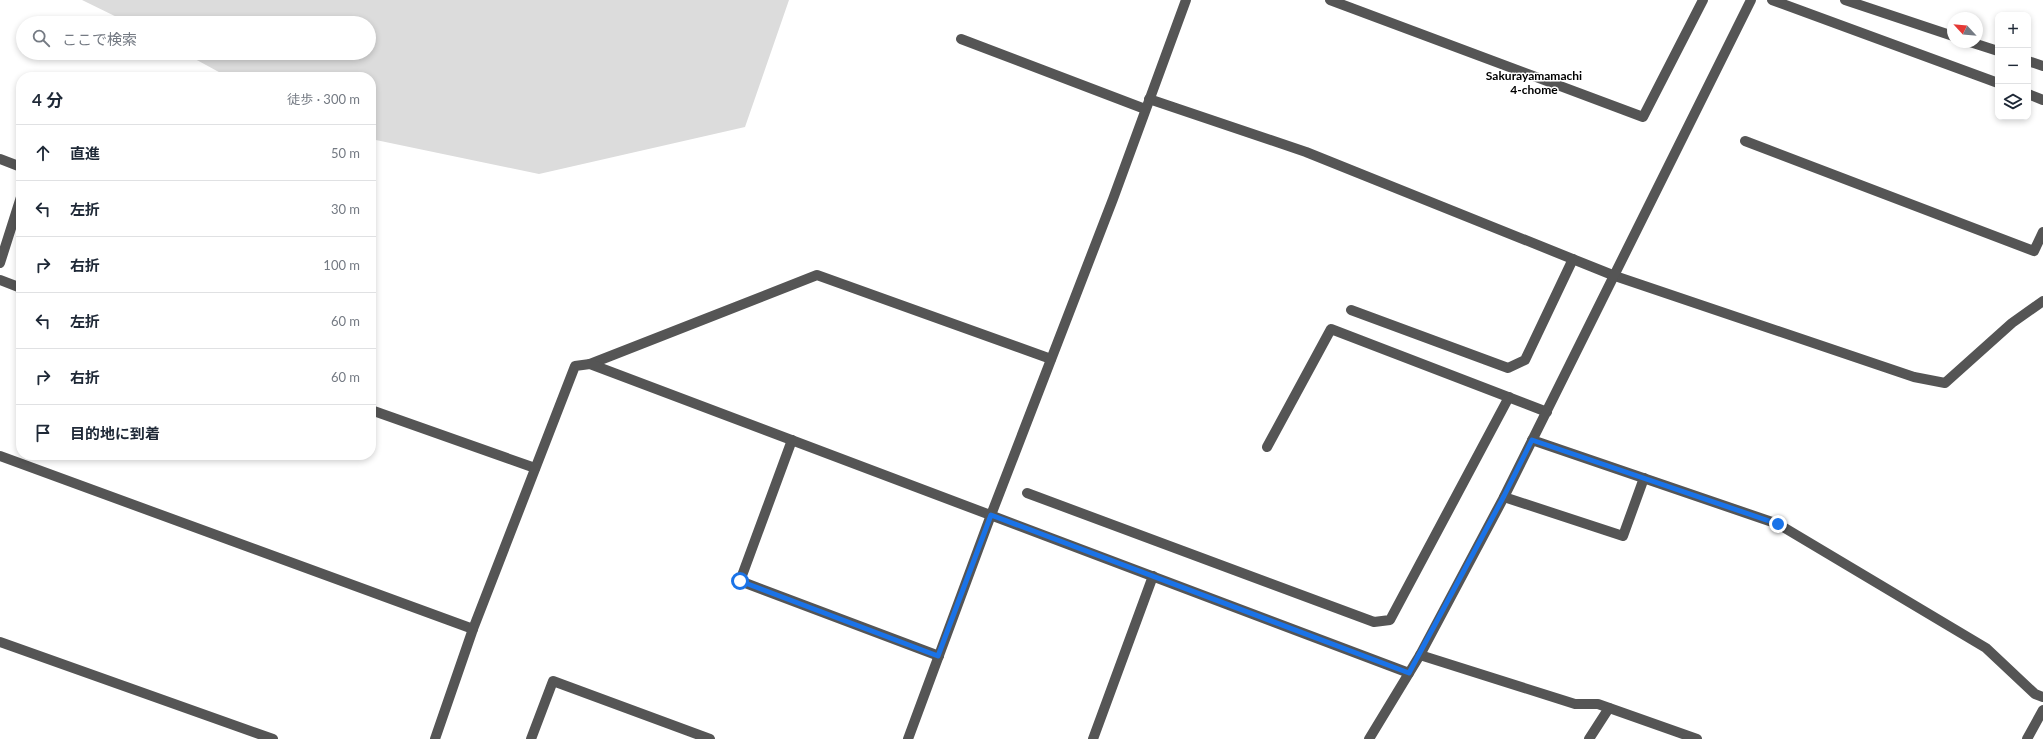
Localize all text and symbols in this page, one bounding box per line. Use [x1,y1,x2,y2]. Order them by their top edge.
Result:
north arrow [1947,12,1983,48]
map controls [1995,12,2031,120]
button: + [1995,12,2031,48]
search box [16,16,376,60]
icon: search [30,27,52,49]
text: ここで検索 [62,30,137,48]
button: − [1995,48,2031,84]
district label: Sakurayamamachi 4-chome [1486,68,1582,97]
button: layers [1995,84,2031,120]
text: 4 分 [32,89,63,110]
text: 徒歩 · 300 m [287,91,360,107]
icon: ahead [32,142,54,164]
text: 直進 [70,144,100,162]
text: 50 m [331,145,360,161]
icon: left [32,198,54,220]
text: 左折 [70,200,100,218]
text: 30 m [331,201,360,217]
icon: right [32,254,54,276]
text: 右折 [70,256,100,274]
text: 100 m [323,257,360,273]
icon: left [32,310,54,332]
text: 左折 [70,312,100,330]
text: 60 m [331,313,360,329]
icon: right [32,366,54,388]
text: 右折 [70,368,100,386]
text: 60 m [331,369,360,385]
icon: arrive [32,422,54,444]
text: 目的地に到着 [70,424,160,442]
route end [1769,515,1787,533]
route start [731,572,749,590]

